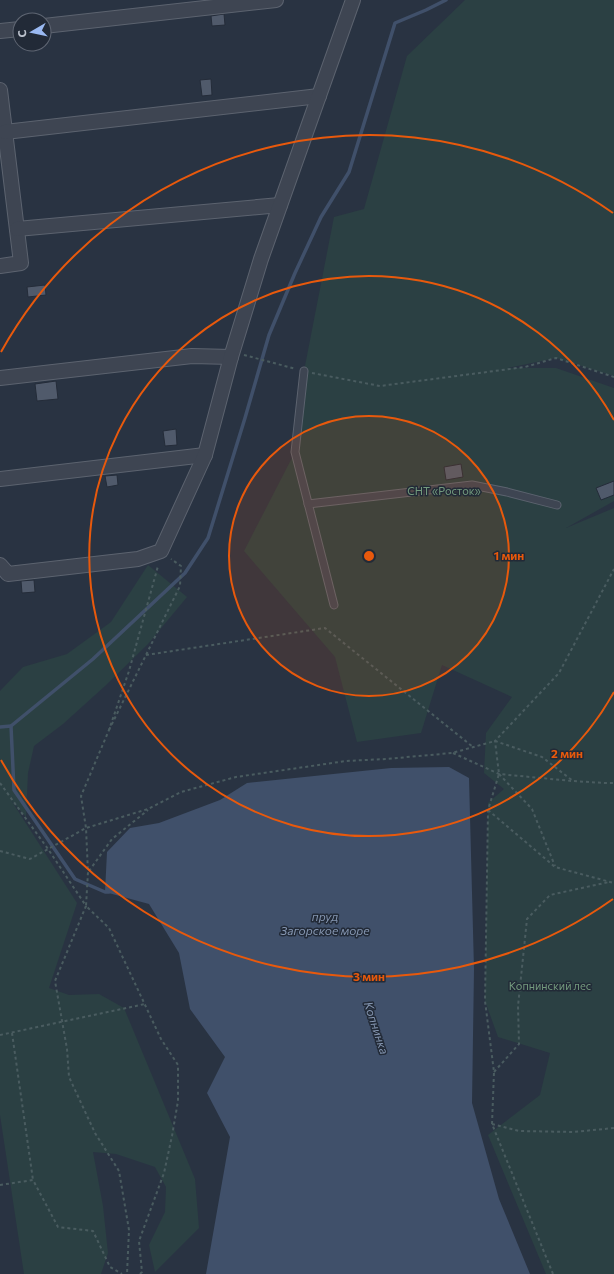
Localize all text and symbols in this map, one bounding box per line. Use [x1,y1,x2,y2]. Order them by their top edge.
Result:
north arrow [12,12,52,52]
text: С [15,28,29,38]
park label: СНТ «Росток» [407,484,481,497]
text: 1 мин [494,548,524,562]
centre of rings [362,549,376,563]
text: 2 мин [551,746,583,760]
water label: пруд Загорское море [280,909,370,937]
text: 3 мин [353,969,385,983]
park label: Копнинский лес [509,979,591,992]
water label: Копнинка [362,1000,392,1056]

